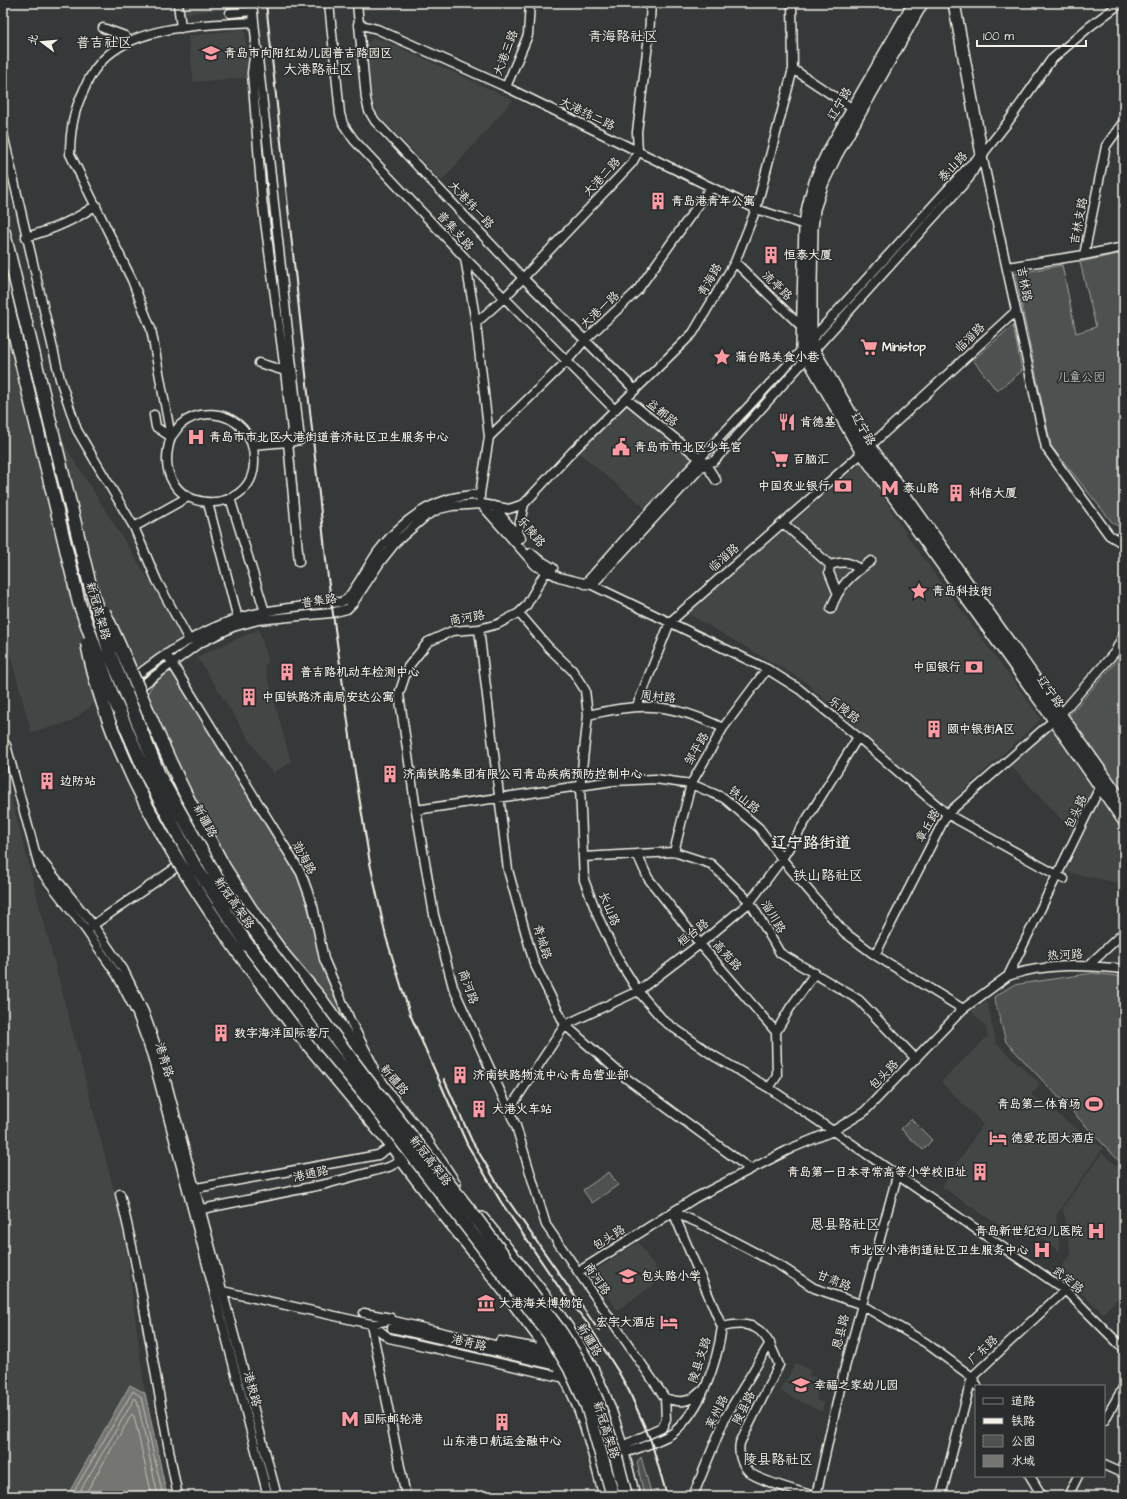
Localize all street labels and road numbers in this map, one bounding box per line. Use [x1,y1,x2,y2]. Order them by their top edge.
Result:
street label: 大港三路 [489,28,523,78]
street label: 辽宁路 [824,84,856,124]
street label: 大港纬二路 [556,93,618,135]
street label: 泰山路 [934,148,972,186]
street label: 大港二路 [579,154,625,200]
street label: 大港纬一路 [444,177,498,233]
street label: 吉林支路 [1066,196,1092,246]
street label: 普集支路 [433,207,477,255]
street label: 青海路 [694,260,726,300]
street label: 吉林路 [1012,265,1036,303]
street label: 流亭路 [758,267,796,305]
street label: 大港一路 [577,287,623,333]
street label: 临淄路 [951,319,989,357]
street label: 益都路 [643,395,681,431]
street label: 辽宁路 [847,409,879,449]
street label: 乐陵路 [513,513,549,551]
street label: 临淄路 [705,540,743,576]
street label: 新冠高架路 [82,580,114,642]
street label: 普集路 [300,590,338,612]
street label: 商河路 [448,607,486,629]
street label: 辽宁路 [1033,672,1067,712]
street label: 周村路 [639,687,677,707]
street label: 乐陵路 [825,692,863,728]
street label: 邹平路 [681,729,713,769]
street label: 铁山路 [725,782,763,818]
street label: 包头路 [1061,792,1091,832]
street label: 新疆路 [189,801,221,841]
street label: 章丘路 [912,806,944,846]
street label: 渤海路 [288,838,320,878]
street label: 新冠高架路 [210,874,258,932]
street label: 长山路 [594,889,624,929]
street label: 淄川路 [756,897,790,937]
street label: 桓台路 [674,915,712,951]
street label: 青城路 [529,922,555,962]
street label: 高苑路 [709,937,745,975]
street label: 热河路 [1047,946,1083,964]
street label: 商河路 [454,967,482,1007]
street label: 港青路 [151,1040,177,1080]
street label: 包头路 [865,1056,903,1094]
street label: 新疆路 [376,1061,412,1099]
street label: 新冠高架路 [405,1132,455,1190]
street label: 港通路 [292,1162,330,1186]
street label: 包头路 [589,1221,629,1255]
street label: 商河路 [580,1259,614,1299]
street label: 武定路 [1049,1262,1087,1298]
street label: 甘肃路 [814,1267,854,1295]
street label: 恩县路 [828,1312,854,1352]
street label: 新疆路 [572,1320,606,1360]
street label: 港青路 [450,1331,488,1355]
street label: 广东路 [964,1332,1002,1368]
street label: 陵县支路 [684,1335,716,1385]
street label: 港极路 [239,1369,265,1409]
street label: 陵县路 [728,1388,760,1428]
street label: 莱州路 [701,1392,733,1432]
street label: 新冠高架路 [589,1399,623,1461]

